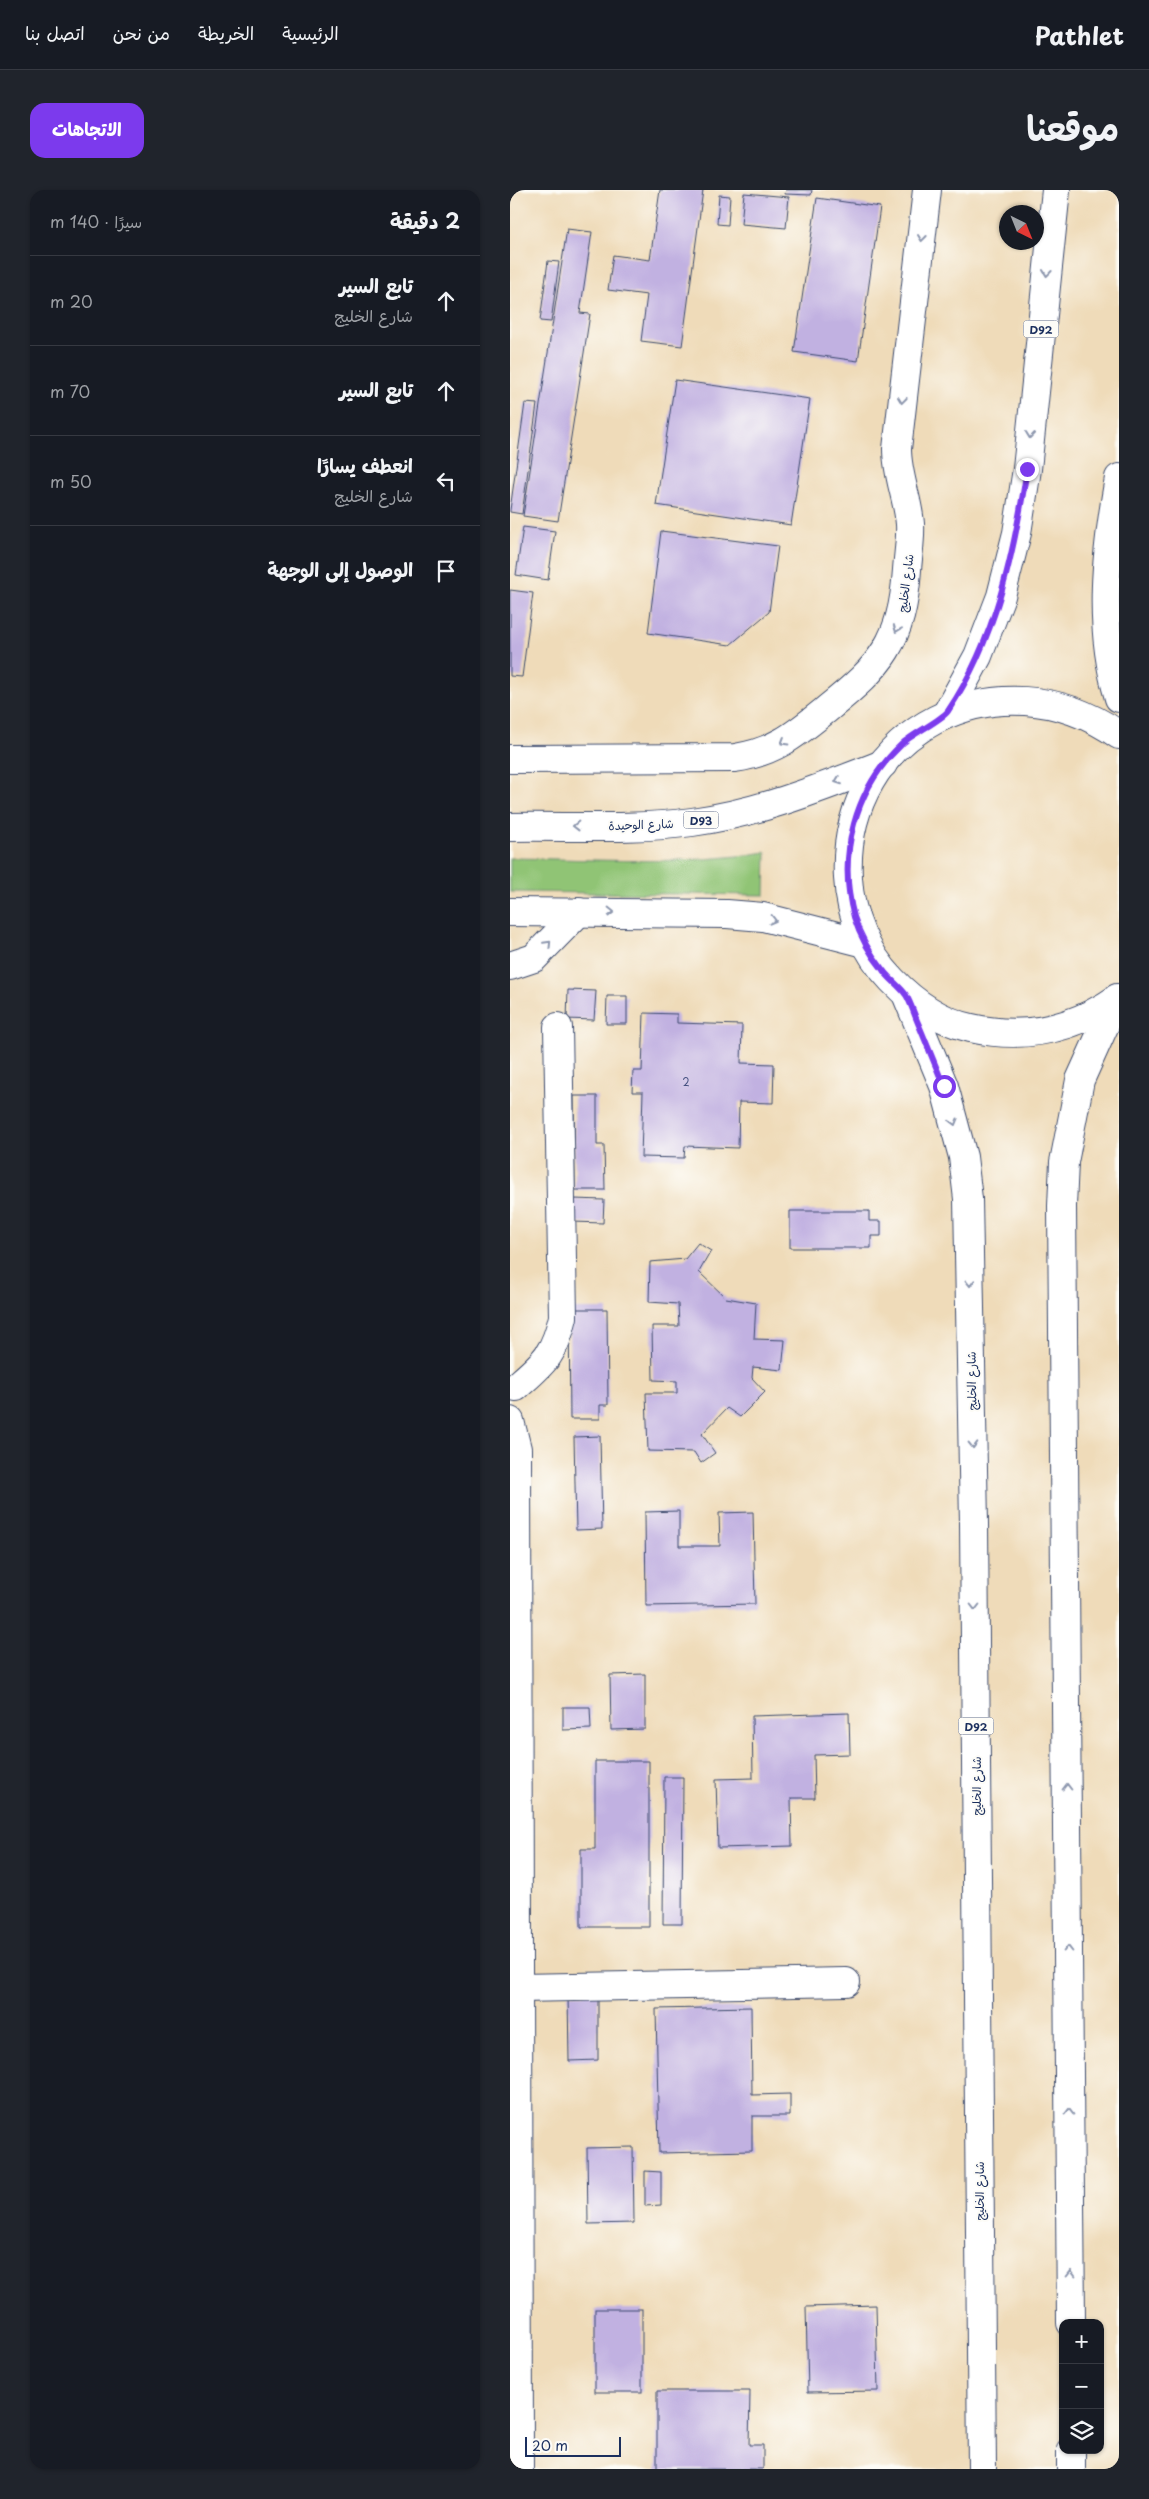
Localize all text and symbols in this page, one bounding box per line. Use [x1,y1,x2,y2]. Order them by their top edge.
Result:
text: Pathlet [1034,17,1124,53]
text: اتصل بنا [25,19,85,46]
text: من نحن [113,19,170,46]
text: الخريطة [198,19,254,46]
text: الرئيسية [282,19,339,46]
text: موقعنا [1026,100,1119,153]
button: الاتجاهات [30,103,144,158]
text: 2 دقيقة [390,204,460,236]
north arrow [999,205,1044,250]
text: سيرًا · 140 m [50,209,142,233]
one-way arrow [917,235,928,243]
one-way arrow [1042,270,1053,278]
text: تابع السير [339,271,413,299]
icon: ahead [432,287,460,315]
text: 20 m [50,289,93,313]
text: شارع الخليج [335,303,413,327]
road number: D92 [1024,320,1058,338]
text: تابع السير [339,375,413,403]
icon: ahead [432,377,460,405]
text: 70 m [50,379,90,403]
one-way arrow [897,396,908,404]
one-way arrow [1025,431,1036,439]
text: انعطف يسارًا [317,451,413,479]
route end [1016,458,1039,481]
icon: left [432,467,460,495]
text: 50 m [50,469,92,493]
text: شارع الخليج [335,483,413,507]
street label: شارع الخليج [892,553,919,613]
text: الوصول إلى الوجهة [267,555,413,583]
icon: arrive [432,557,460,585]
one-way arrow [893,624,903,633]
one-way arrow [780,736,789,745]
one-way arrow [834,775,843,785]
road number: D93 [684,812,718,828]
street label: شارع الوحيدة [608,814,674,835]
one-way arrow [572,821,580,831]
one-way arrow [608,907,615,917]
one-way arrow [769,914,778,925]
one-way arrow [542,941,551,950]
house number: 2 [682,1074,690,1089]
route start [933,1075,956,1098]
one-way arrow [948,1117,958,1125]
one-way arrow [964,1279,975,1287]
street label: شارع الخليج [961,1351,982,1411]
one-way arrow [968,1442,978,1449]
one-way arrow [970,1604,980,1612]
road number: D92 [958,1718,994,1734]
street label: شارع الخليج [967,1757,986,1815]
one-way arrow [1062,1782,1072,1790]
one-way arrow [1063,1945,1073,1952]
one-way arrow [1064,2107,1074,2115]
street label: شارع الخليج [970,2162,989,2220]
one-way arrow [1066,2270,1076,2278]
map controls [1059,2319,1104,2454]
button: + [1059,2319,1104,2364]
button: − [1059,2364,1104,2409]
button: layers [1059,2409,1104,2454]
scale bar [525,2434,621,2457]
text: 20 m [532,2435,568,2456]

